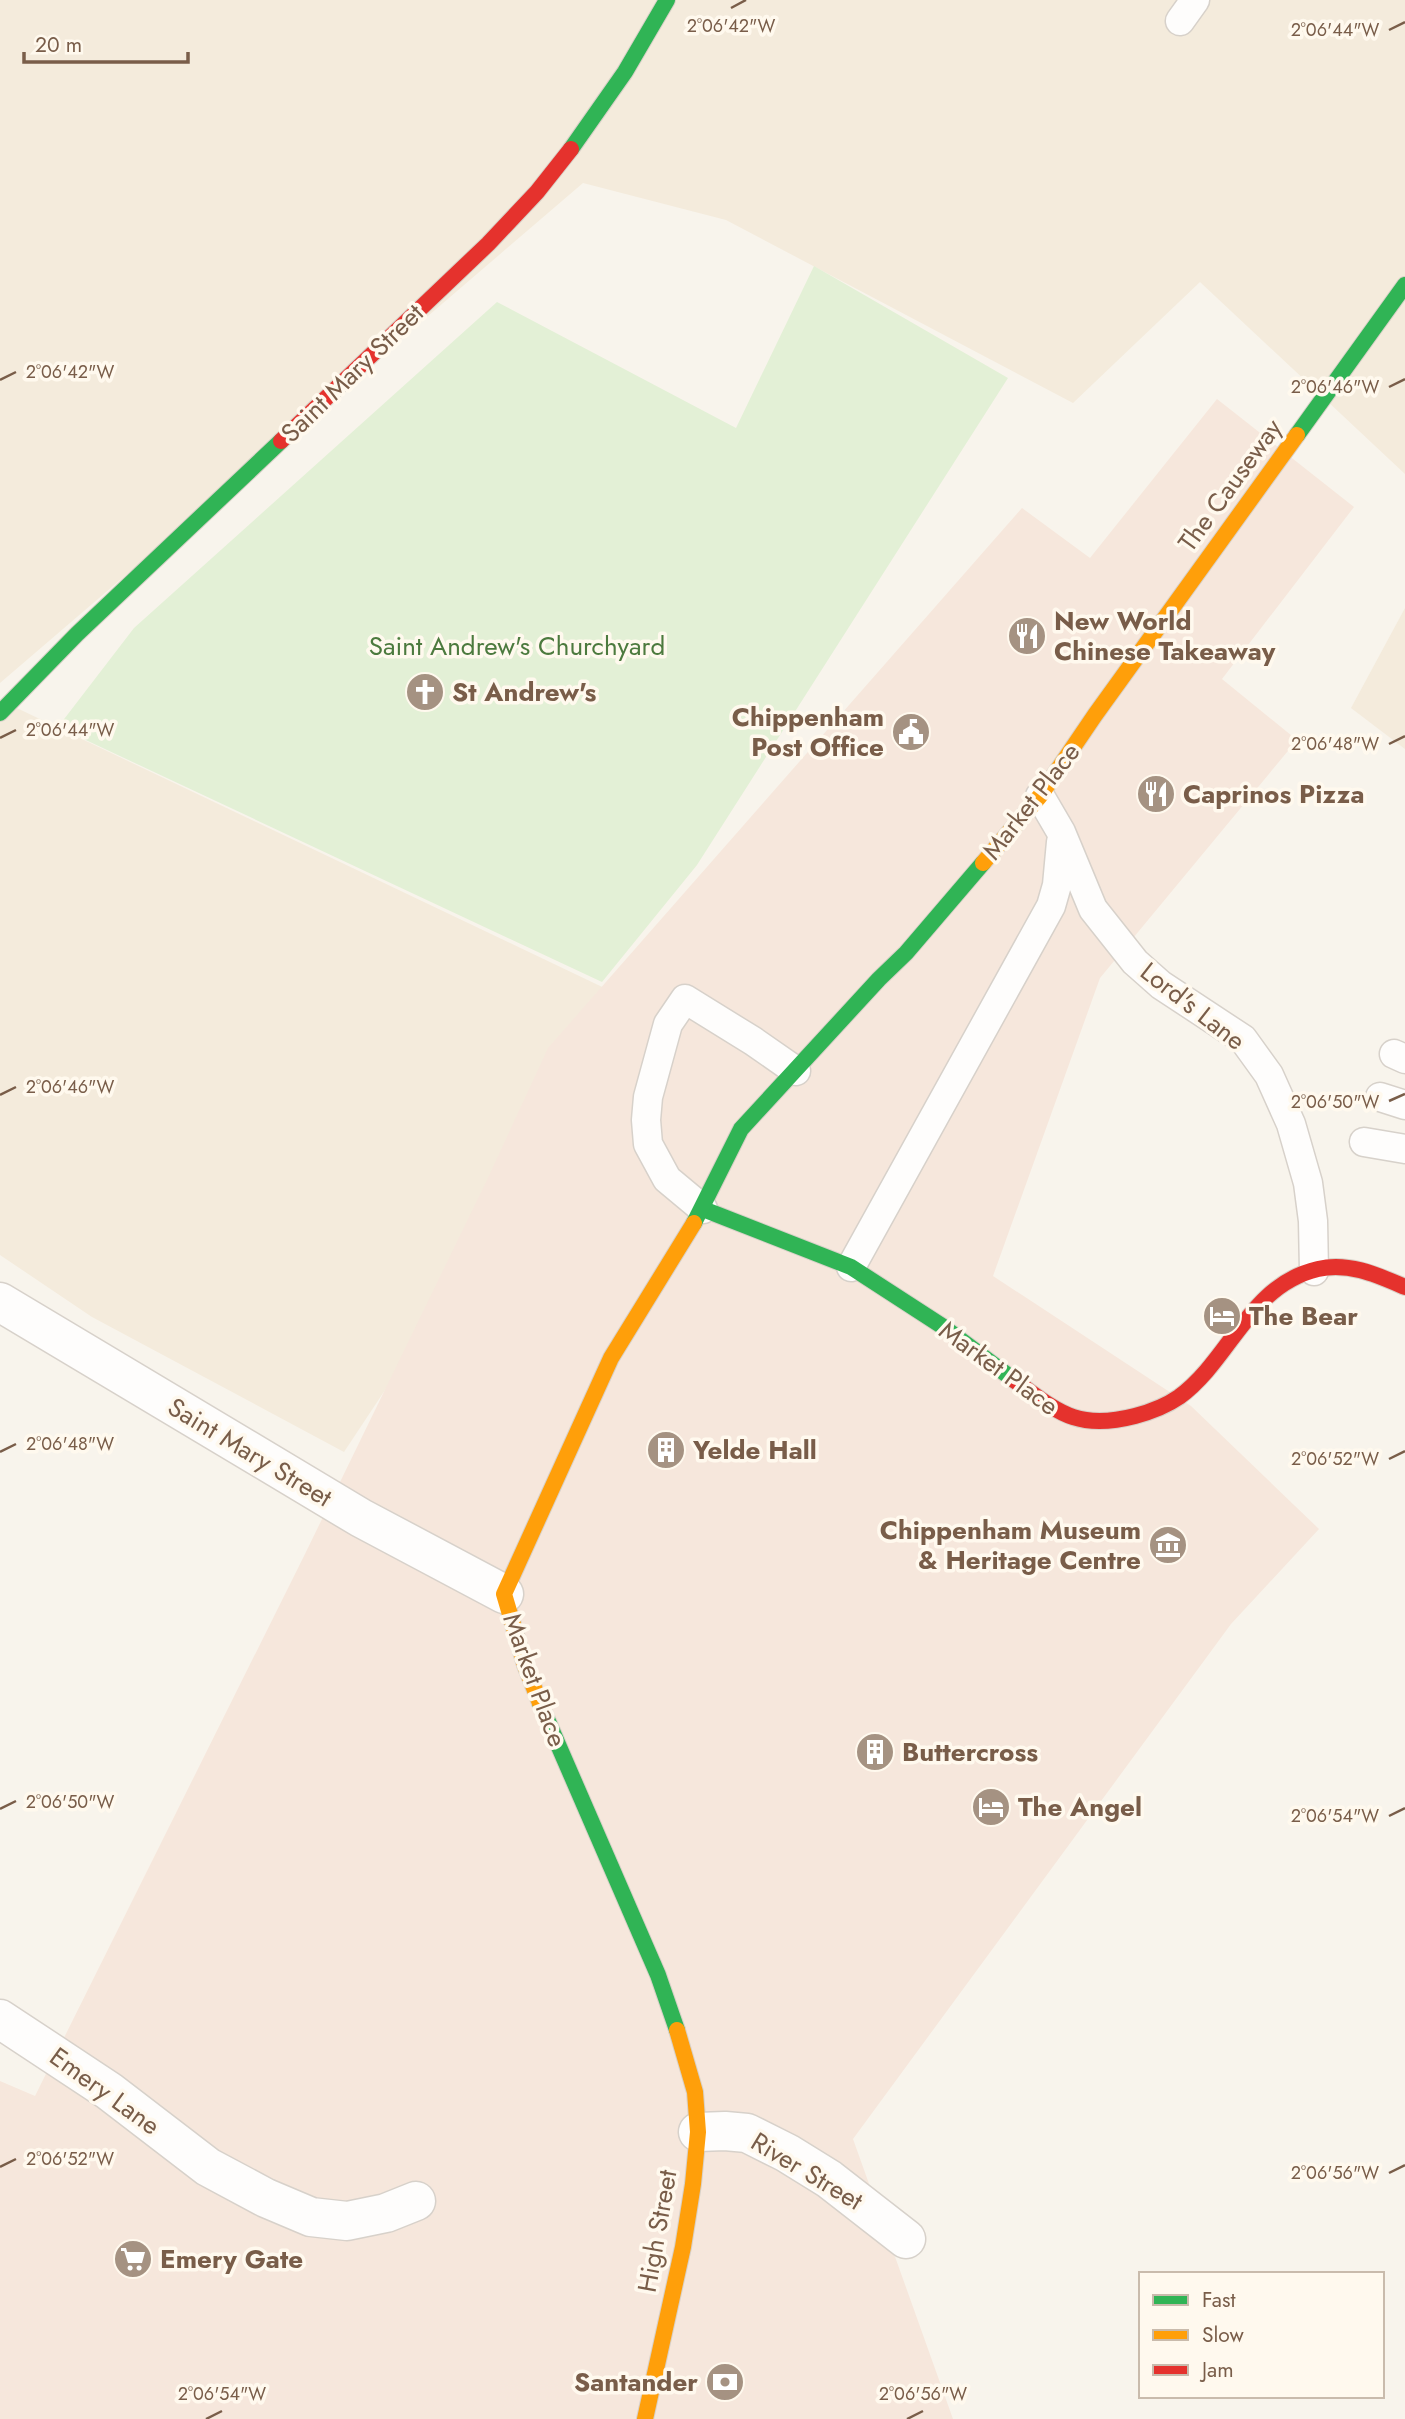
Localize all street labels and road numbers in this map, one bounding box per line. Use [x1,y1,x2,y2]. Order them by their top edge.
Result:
street label: Saint Mary Street [272,294,433,451]
street label: The Causeway [1169,410,1292,559]
street label: Market Place [973,734,1089,868]
street label: Lord's Lane [1132,953,1254,1059]
street label: Market Place [931,1312,1067,1424]
street label: Saint Mary Street [161,1388,340,1517]
street label: Market Place [493,1608,577,1752]
street label: Emery Lane [42,2038,168,2144]
street label: River Street [744,2123,871,2220]
street label: High Street [628,2166,687,2295]

